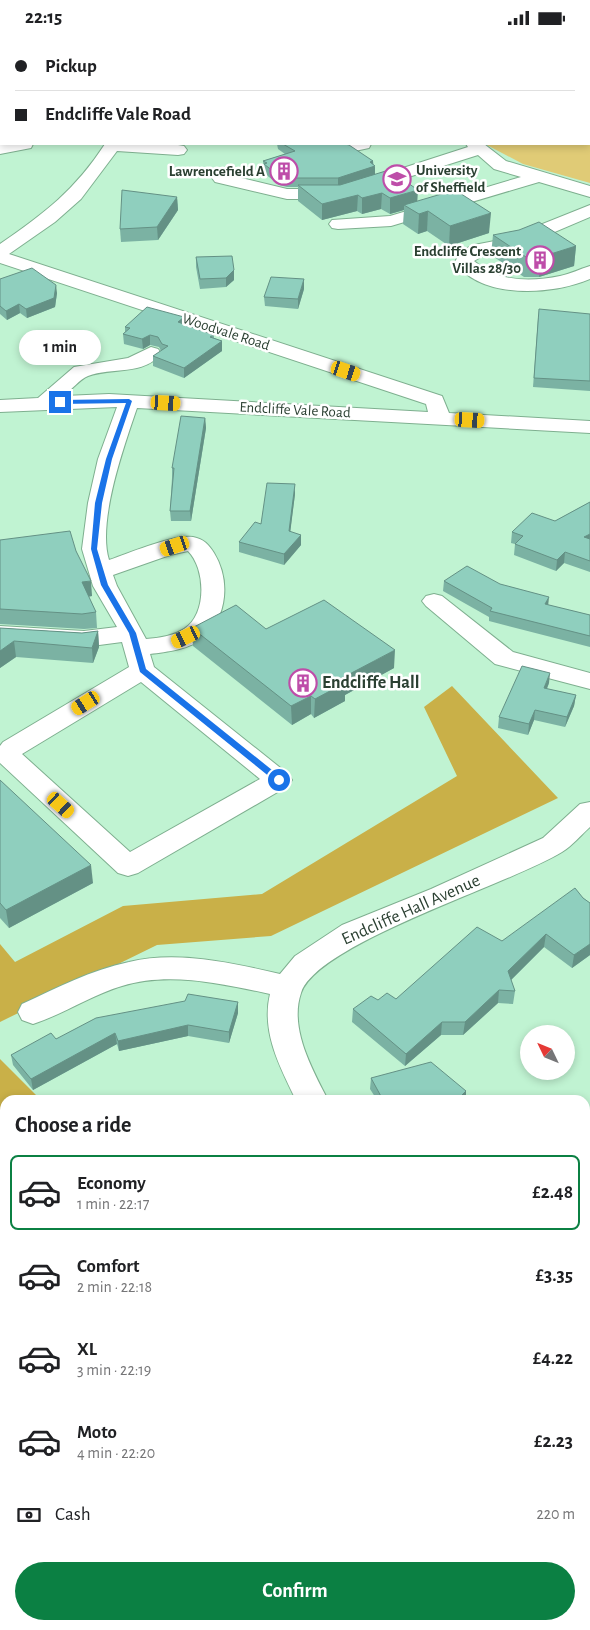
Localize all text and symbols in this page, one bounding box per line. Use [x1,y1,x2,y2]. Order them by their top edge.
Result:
text: 22:15 [25,8,62,27]
text: Pickup [45,57,97,76]
text: Endcliffe Vale Road [45,105,191,124]
building icon: Lawrencefield A [269,156,299,186]
place label: University of Sheffield [416,163,486,195]
place label: Lawrencefield A [169,164,265,179]
school or university icon: University of Sheffield [382,164,412,194]
place label: Endcliffe Crescent Villas 28/30 [414,244,521,276]
building icon: Endcliffe Crescent Villas 28/30 [525,245,555,275]
street label: Woodvale Road [180,311,272,353]
callout: 1 min [19,329,101,365]
text: 1 min [43,339,77,355]
car [329,359,362,383]
route end [49,391,71,413]
car [150,395,181,411]
street label: Endcliffe Vale Road [239,400,351,420]
car [454,412,485,428]
car [158,534,191,558]
car [169,624,202,650]
building icon: Endcliffe Hall [288,668,318,698]
place label: Endcliffe Hall [322,674,419,692]
car [69,689,102,717]
route start [268,769,290,791]
car [44,789,77,821]
street label: Endcliffe Hall Avenue [339,871,483,949]
north arrow [520,1025,575,1080]
map controls [520,1025,575,1080]
text: Choose a ride [15,1114,131,1136]
icon: car [17,1170,62,1215]
text: Economy [77,1174,146,1193]
text: £2.48 [532,1183,573,1202]
text: 1 min · 22:17 [77,1196,149,1212]
icon: car [17,1253,62,1298]
text: Comfort [77,1257,139,1276]
text: £3.35 [536,1266,573,1285]
text: 2 min · 22:18 [77,1279,152,1295]
icon: car [17,1336,62,1381]
text: XL [77,1340,97,1359]
text: £4.22 [533,1349,573,1368]
text: 3 min · 22:19 [77,1362,151,1378]
icon: car [17,1419,62,1464]
text: Moto [77,1423,117,1442]
text: £2.23 [534,1432,573,1451]
text: 4 min · 22:20 [77,1445,155,1461]
icon: cash [15,1501,43,1529]
text: Cash [55,1505,91,1524]
text: 220 m [537,1506,575,1522]
button: Confirm [15,1562,575,1620]

